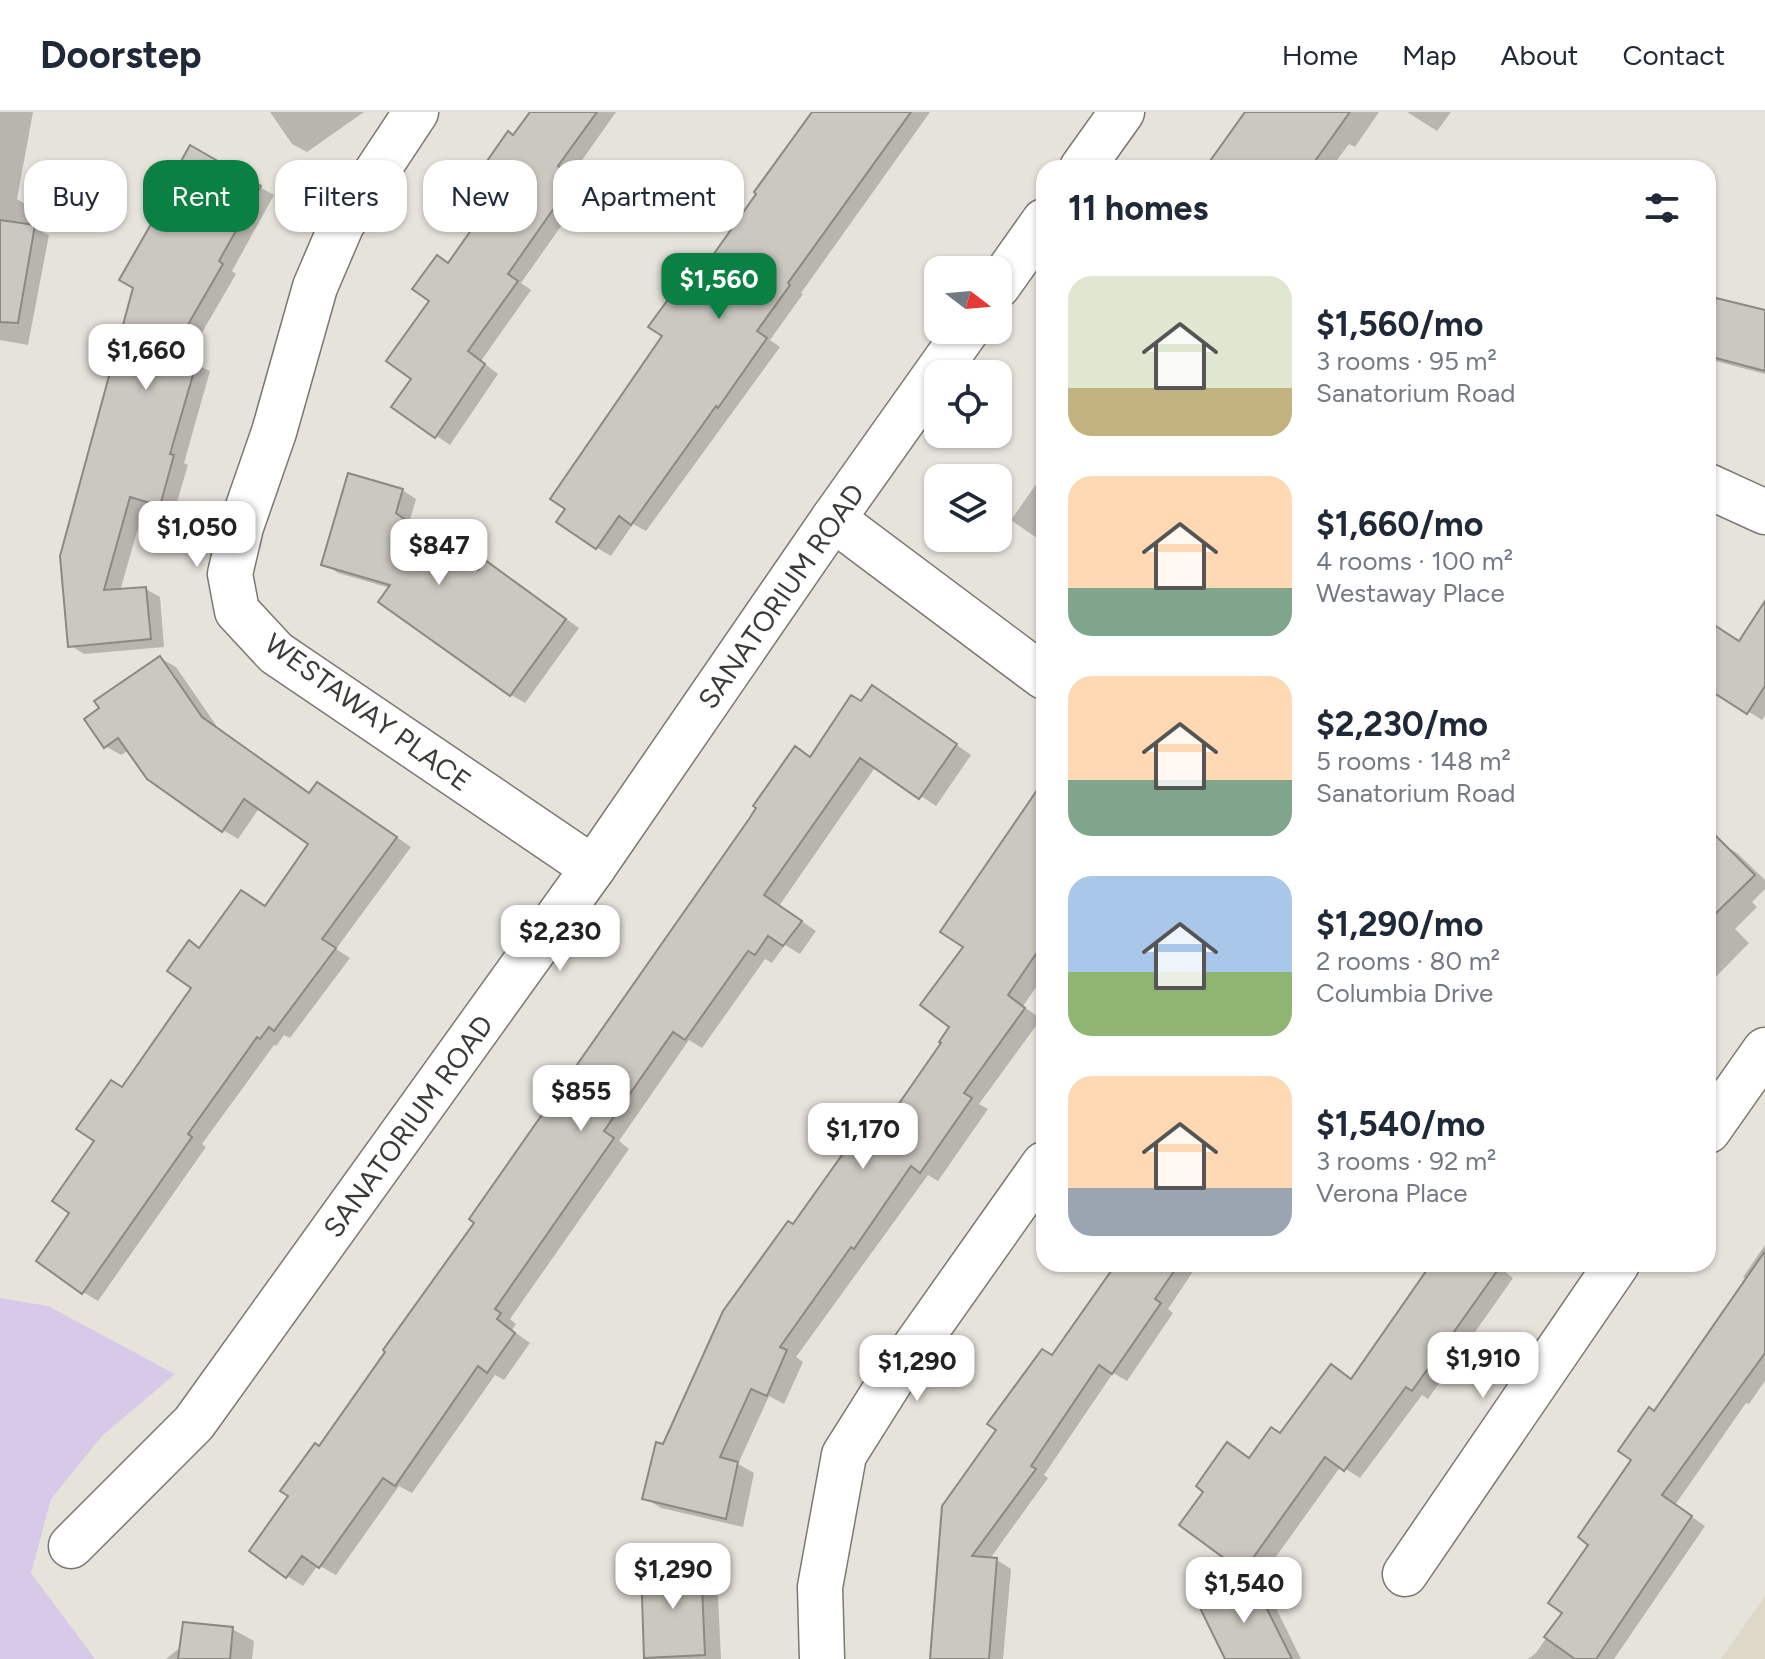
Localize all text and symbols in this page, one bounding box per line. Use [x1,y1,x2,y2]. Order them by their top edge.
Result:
text: Doorstep [40,32,202,78]
text: Home [1282,38,1358,72]
text: Map [1402,38,1457,72]
text: About [1501,38,1578,72]
text: Contact [1622,38,1725,72]
chip: Buy [24,160,127,232]
chip: Rent [143,160,259,232]
chip: Filters [275,160,407,232]
chip: New [423,160,537,232]
chip: Apartment [553,160,744,232]
icon: filters [1640,186,1684,230]
text: 11 homes [1068,188,1208,229]
pin: $1,560 [654,253,784,321]
north arrow [924,256,1012,344]
map controls [924,256,1012,552]
text: $1,560 [679,263,759,295]
text: $1,560/mo [1316,304,1484,345]
icon: home [1132,308,1228,404]
pin: $1,660 [81,324,211,392]
text: $1,660 [106,334,186,366]
text: 3 rooms · 95 m² [1316,345,1497,377]
button: locate [924,360,1012,448]
text: Sanatorium Road [1316,377,1516,409]
button: layers [924,464,1012,552]
street label: SANATORIUM ROAD [691,477,871,715]
pin: $1,050 [132,501,262,569]
text: $1,660/mo [1316,504,1483,545]
icon: home [1132,508,1228,604]
text: $1,050 [157,511,237,543]
pin: $847 [392,519,486,587]
text: $847 [408,529,470,561]
text: 4 rooms · 100 m² [1316,545,1513,577]
text: Westaway Place [1316,577,1505,609]
street label: WESTAWAY PLACE [258,626,478,798]
text: $2,230/mo [1316,704,1488,745]
icon: home [1132,708,1228,804]
text: 5 rooms · 148 m² [1316,745,1511,777]
text: Sanatorium Road [1316,777,1516,809]
text: $1,290/mo [1316,904,1483,945]
pin: $2,230 [495,905,625,973]
icon: home [1132,908,1228,1004]
text: $2,230 [519,915,601,947]
text: 2 rooms · 80 m² [1316,945,1500,977]
text: Columbia Drive [1316,977,1493,1009]
street label: SANATORIUM ROAD [316,1008,500,1244]
pin: $855 [534,1065,628,1133]
text: $855 [551,1075,611,1107]
pin: $1,170 [798,1103,928,1171]
text: $1,540/mo [1316,1104,1485,1145]
icon: home [1132,1108,1228,1204]
text: $1,170 [826,1113,900,1145]
text: 3 rooms · 92 m² [1316,1145,1496,1177]
text: Verona Place [1316,1177,1468,1209]
pin: $1,910 [1418,1332,1548,1400]
pin: $1,290 [852,1335,982,1403]
text: $1,910 [1446,1342,1520,1374]
text: $1,290 [877,1345,957,1377]
pin: $1,290 [608,1543,738,1611]
text: $1,290 [633,1553,713,1585]
pin: $1,540 [1179,1557,1309,1625]
text: $1,540 [1204,1567,1284,1599]

